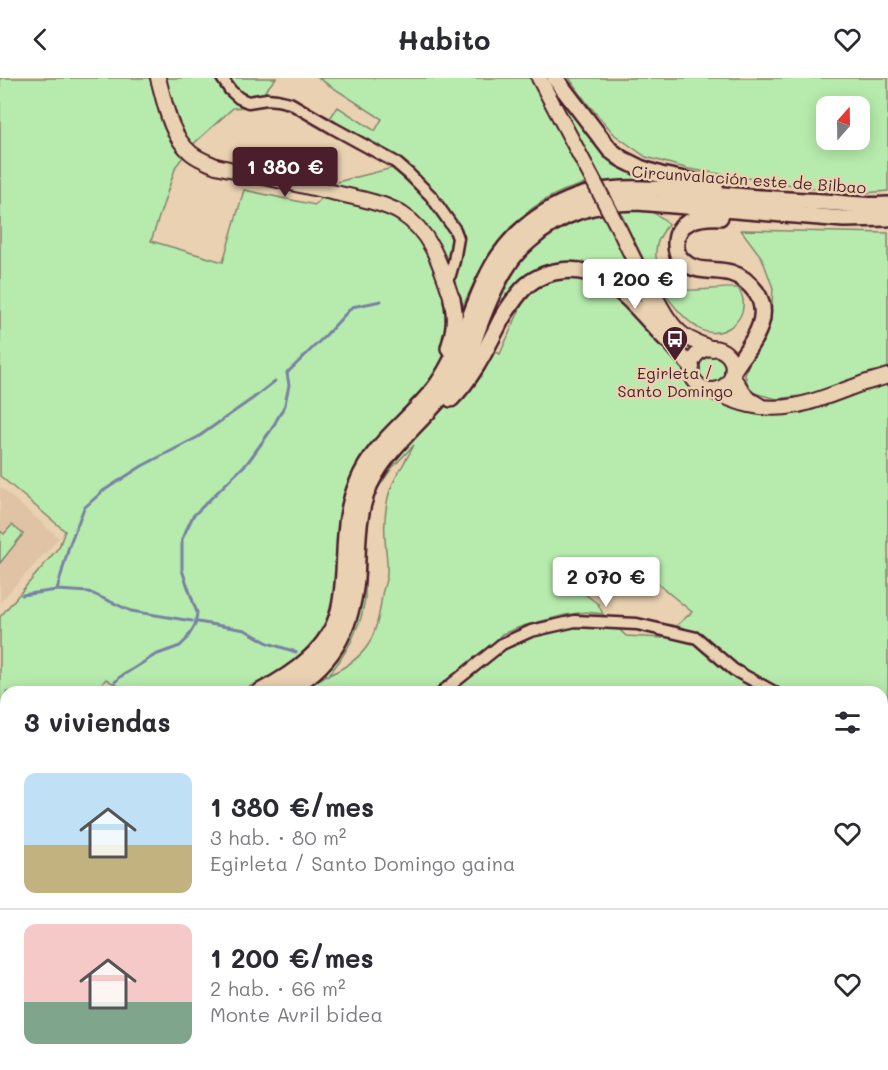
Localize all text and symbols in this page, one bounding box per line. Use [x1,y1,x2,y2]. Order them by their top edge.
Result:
text: Habito [398,22,491,57]
icon: back [24,23,57,56]
icon: heart [831,23,864,56]
north arrow [816,96,870,150]
map controls [816,96,870,150]
pin: 1 380 € [230,147,340,198]
text: 1 380 € [247,153,323,179]
street label: Circunvalación este de Bilbao [631,160,867,198]
pin: 1 200 € [580,259,690,310]
text: 1 200 € [597,265,673,291]
bus stop icon: Egirleta / Santo Domingo [660,324,690,362]
place label: Egirleta / Santo Domingo [617,362,733,401]
pin: 2 070 € [551,557,661,608]
text: 2 070 € [567,563,645,589]
text: 3 viviendas [24,705,171,739]
icon: filters [831,706,864,739]
text: 1 380 €/mes [210,790,374,824]
icon: home [72,797,144,869]
icon: heart [831,817,864,850]
text: 3 hab. · 80 m² [210,824,346,850]
text: Egirleta / Santo Domingo gaina [210,850,515,876]
text: 1 200 €/mes [210,941,374,975]
icon: home [72,948,144,1020]
icon: heart [831,968,864,1001]
text: 2 hab. · 66 m² [210,975,346,1001]
text: Monte Avril bidea [210,1001,383,1027]

